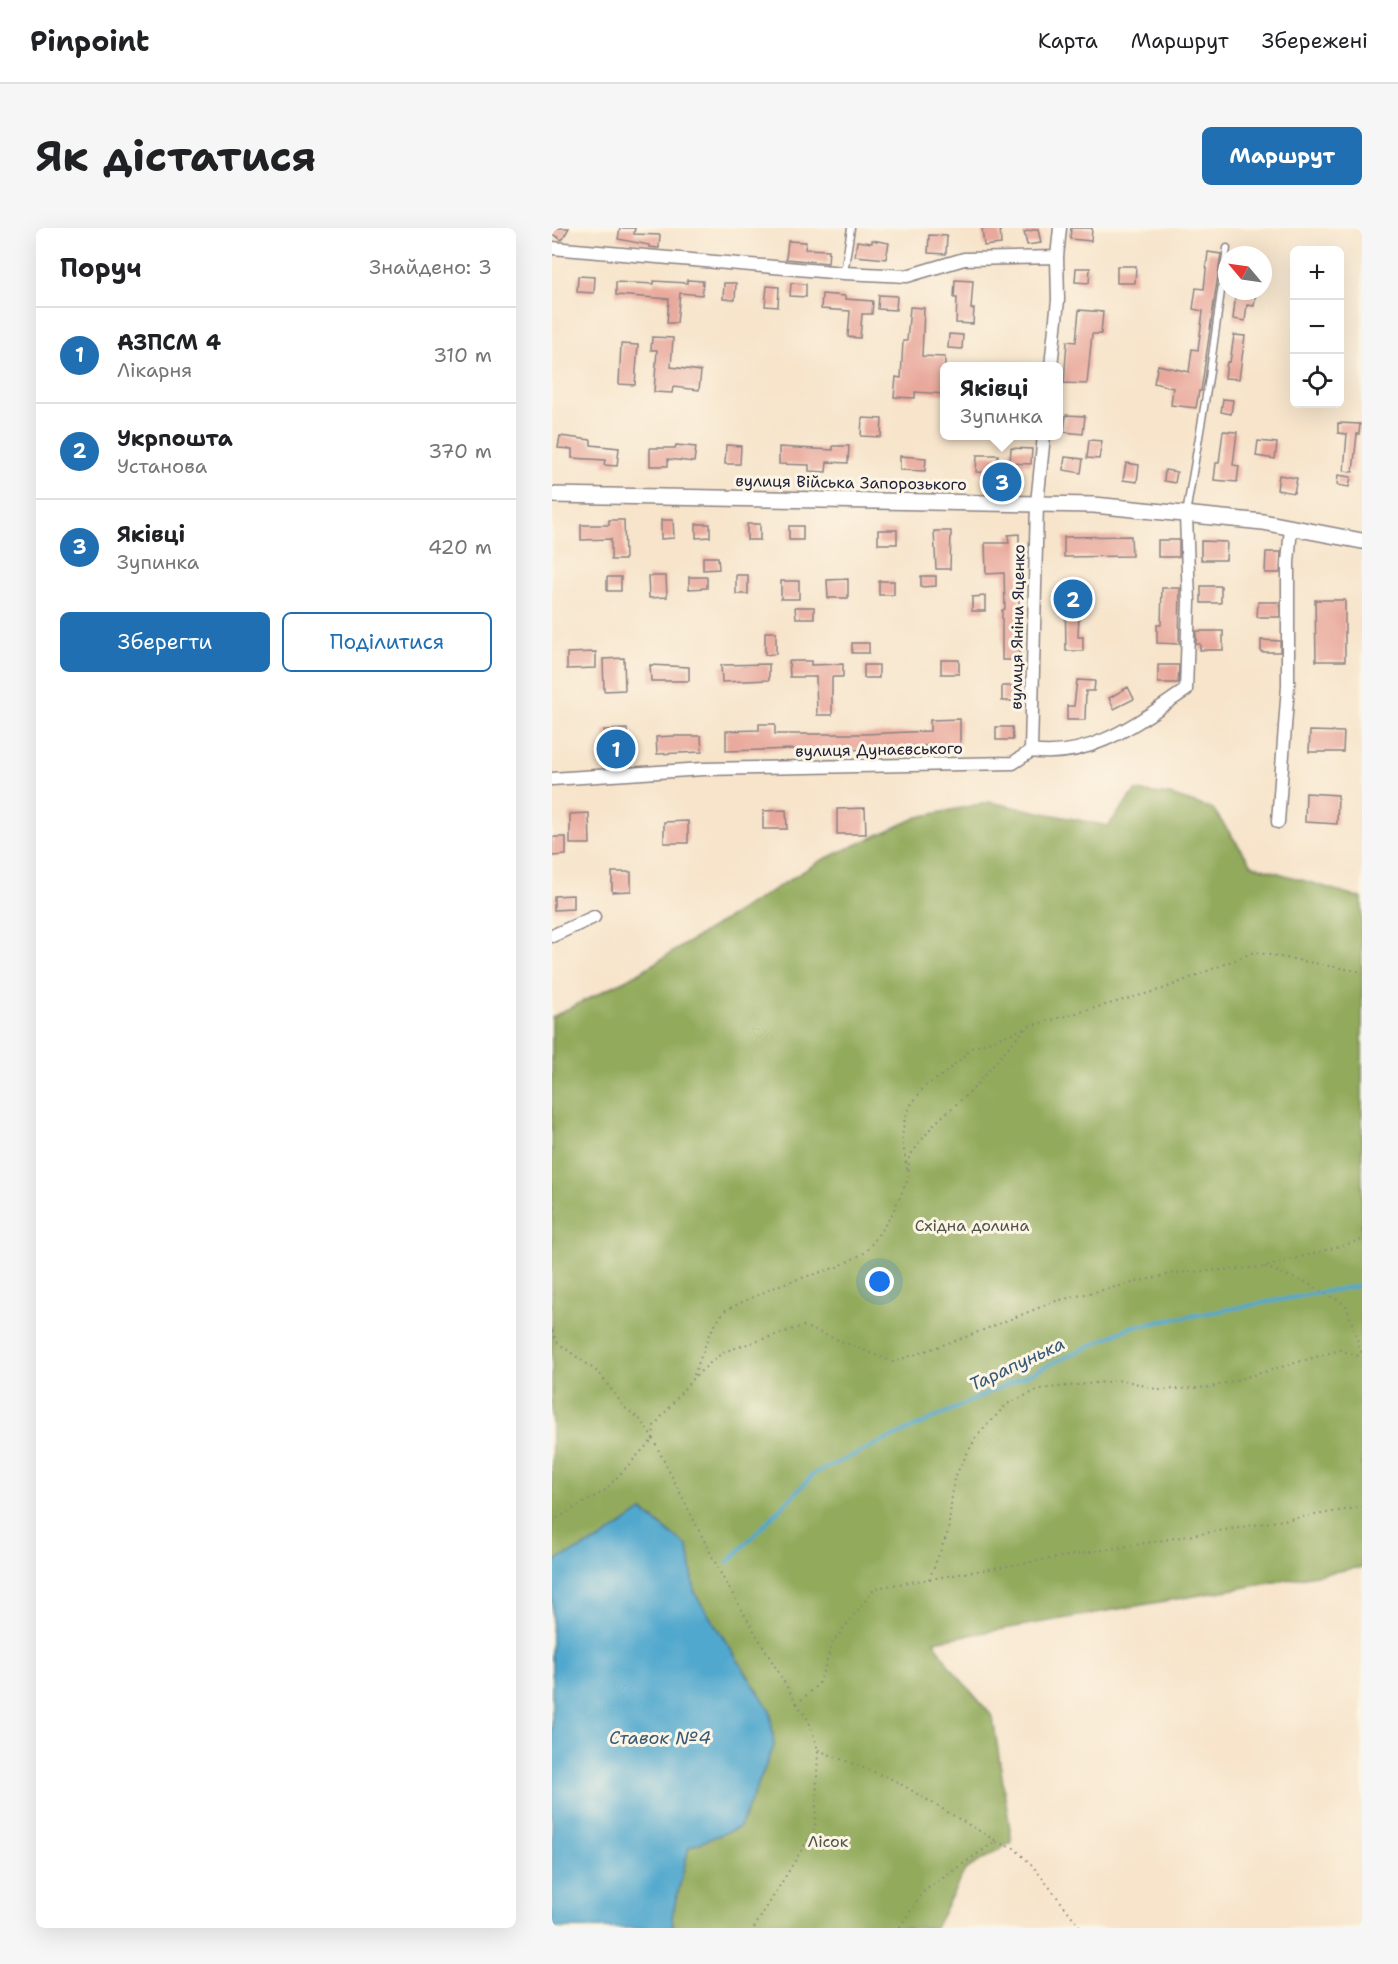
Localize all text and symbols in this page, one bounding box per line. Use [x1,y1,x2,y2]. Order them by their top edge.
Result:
text: Pinpoint [30,22,149,60]
text: Карта [1038,27,1098,55]
text: Маршрут [1131,27,1229,55]
text: Збережені [1262,27,1368,55]
button: Маршрут [1202,127,1362,185]
text: Як дістатися [36,128,316,184]
north arrow [1218,246,1272,300]
map controls [1290,246,1344,408]
button: + [1290,246,1344,300]
text: Поруч [60,250,142,285]
text: Знайдено: 3 [369,254,492,280]
button: − [1290,300,1344,354]
text: АЗПСМ 4 [117,328,221,357]
text: 1 [75,342,84,368]
text: 310 m [433,342,492,368]
button: locate [1290,354,1344,408]
text: Лікарня [117,357,192,383]
popup [940,362,1063,440]
text: Яківці [960,374,1029,403]
text: Зупинка [960,403,1043,429]
text: Укрпошта [117,424,233,453]
text: 2 [73,438,87,464]
text: 370 m [428,438,492,464]
text: Установа [117,453,207,479]
pin: 3 [982,460,1022,504]
street label: вулиця Війська Запорозького [735,470,967,495]
text: Яківці [117,520,185,549]
text: 3 [73,534,87,560]
text: 420 m [428,534,492,560]
street label: вулиця Яніни Яценко [1006,544,1029,710]
text: Зупинка [117,549,199,575]
pin: 2 [1054,576,1092,622]
button: Зберегти [60,612,270,672]
button: Поділитися [282,612,492,672]
pin: 1 [596,726,636,772]
street label: вулиця Дунаєвського [795,738,963,761]
park label: Східна долина [915,1215,1029,1236]
your location [865,1267,894,1296]
water label: Тарапунька [965,1331,1069,1397]
water label: Ставок №4 [609,1726,711,1750]
park label: Лісок [808,1831,849,1852]

